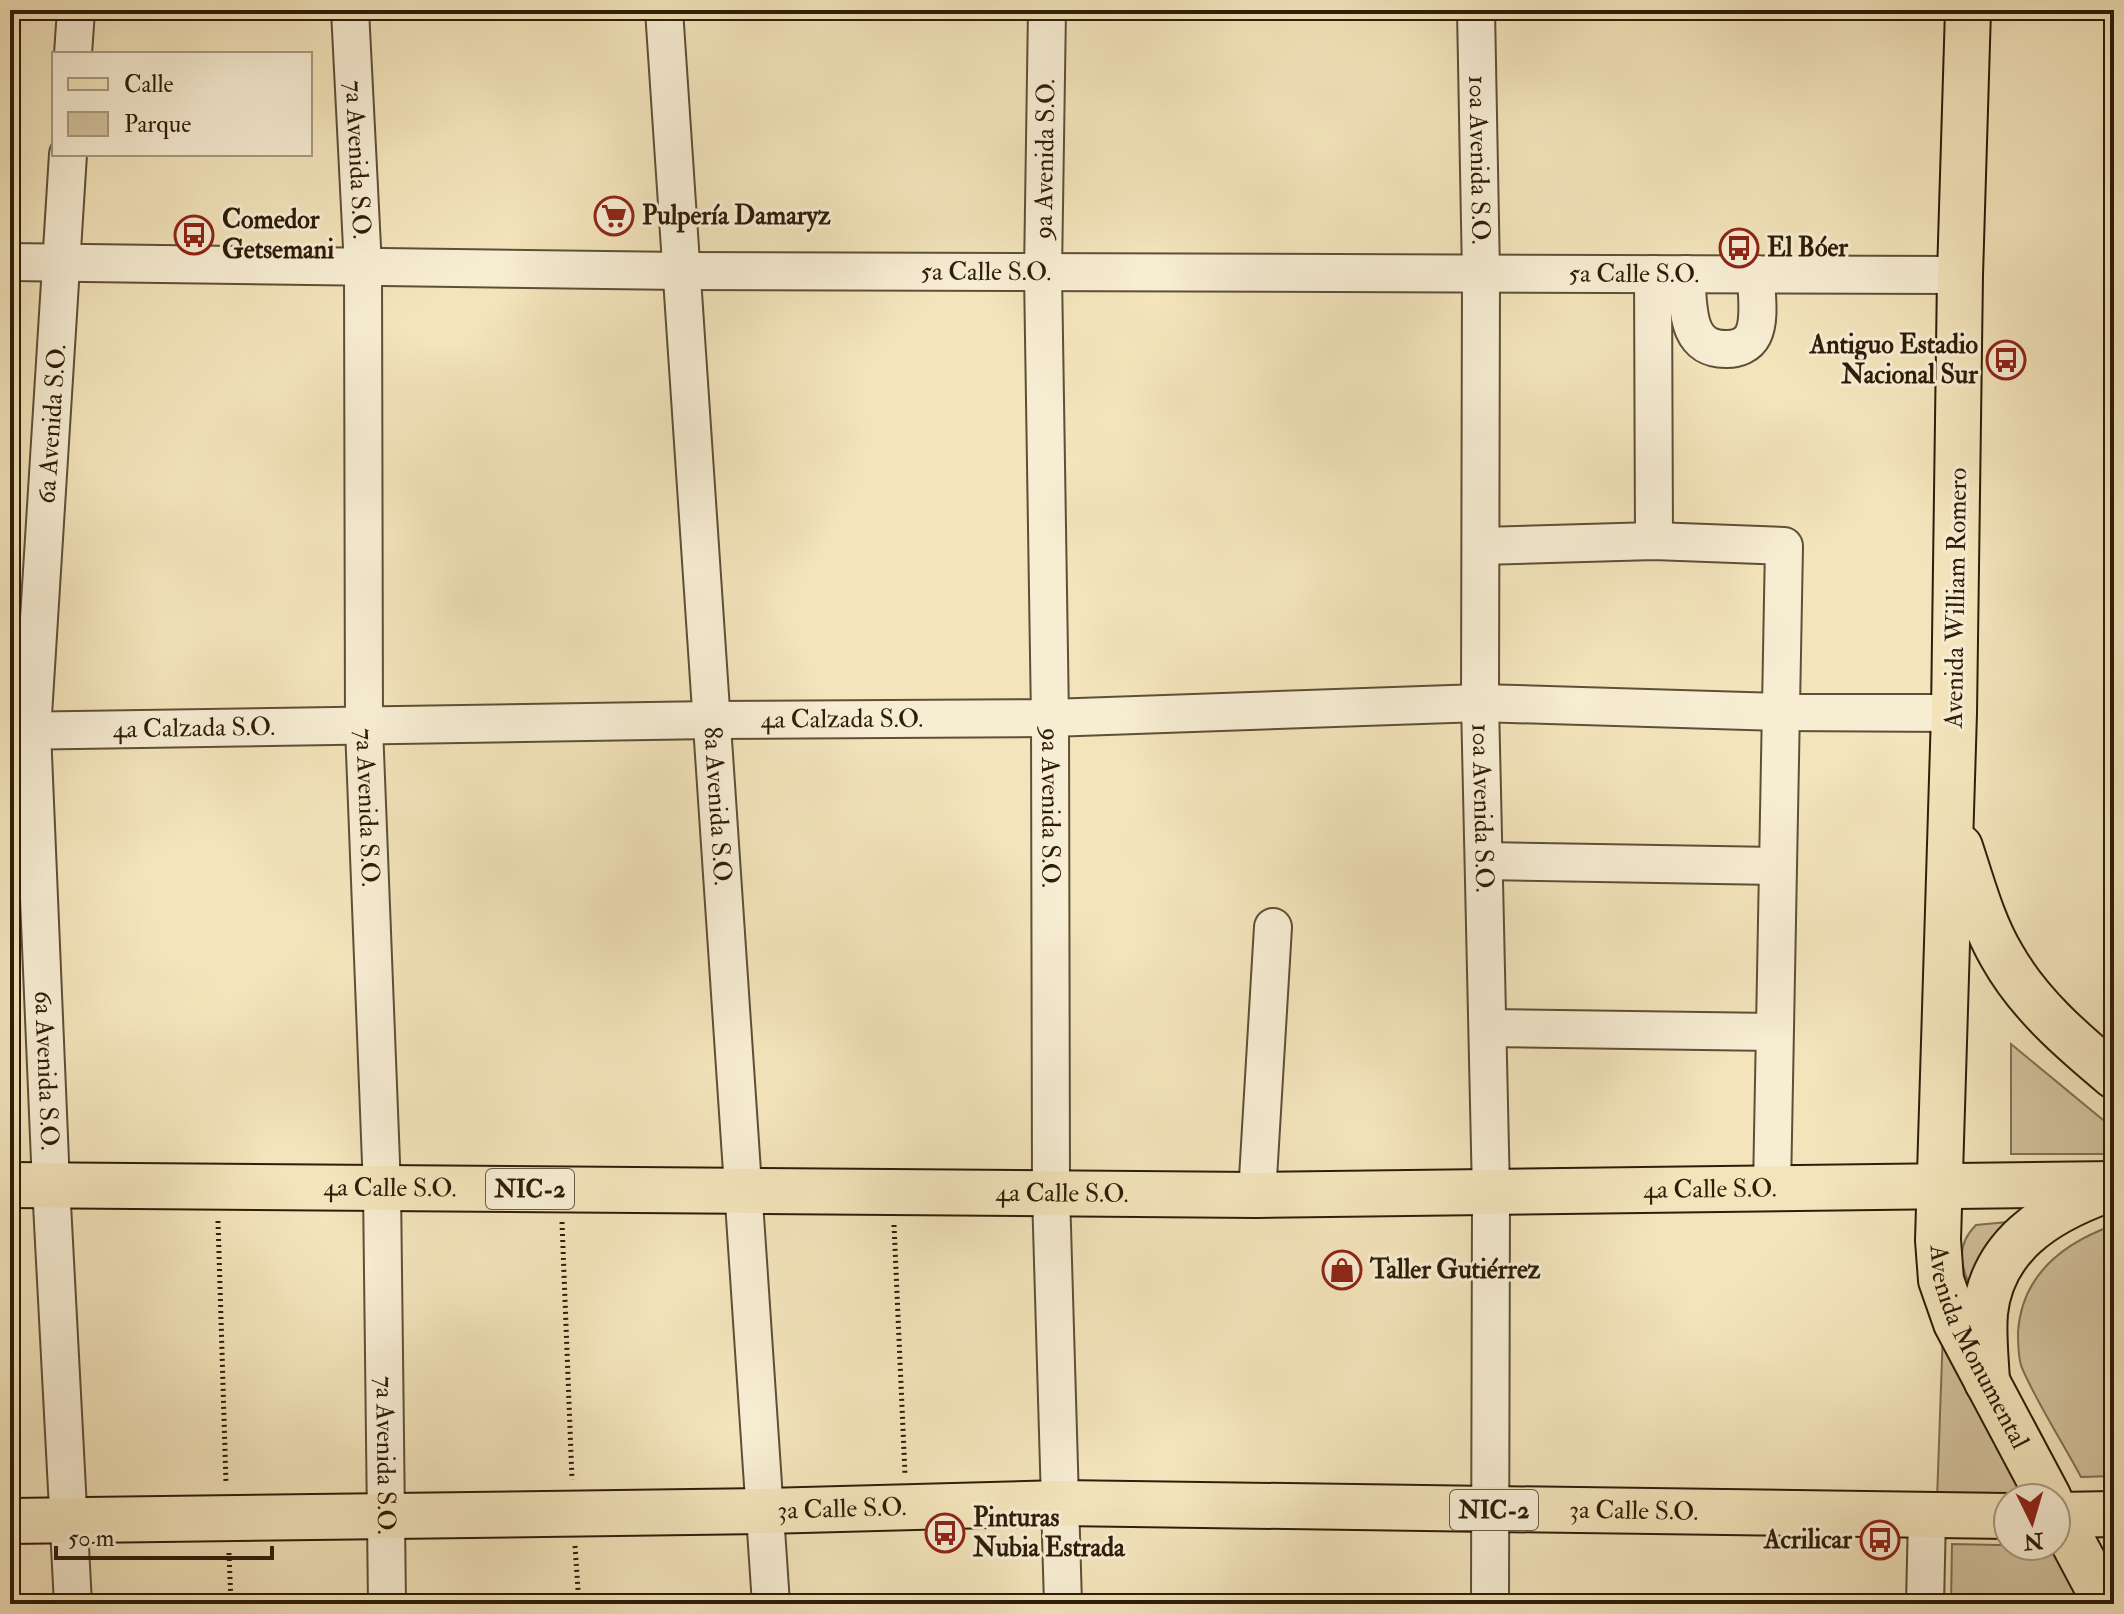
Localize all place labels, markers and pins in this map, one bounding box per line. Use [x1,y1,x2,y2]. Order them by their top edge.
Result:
supermarket icon: Pulpería Damaryz [593,195,635,237]
place label: Pulpería Damaryz [642,200,831,233]
place label: Comedor Getsemani [222,204,334,266]
bus stop icon: Comedor Getsemani [173,214,215,256]
bus stop icon: El Bóer [1718,227,1760,269]
place label: El Bóer [1767,232,1848,264]
place label: Antiguo Estadio Nacional Sur [1809,329,1978,391]
bus stop icon: Antiguo Estadio Nacional Sur [1985,339,2027,381]
shop icon: Taller Gutiérrez [1321,1249,1363,1291]
place label: Taller Gutiérrez [1369,1254,1541,1286]
place label: Pinturas Nubia Estrada [972,1502,1126,1564]
bus stop icon: Pinturas Nubia Estrada [924,1512,966,1554]
bus stop icon: Acrilicar [1859,1519,1901,1561]
place label: Acrilicar [1763,1524,1852,1556]

